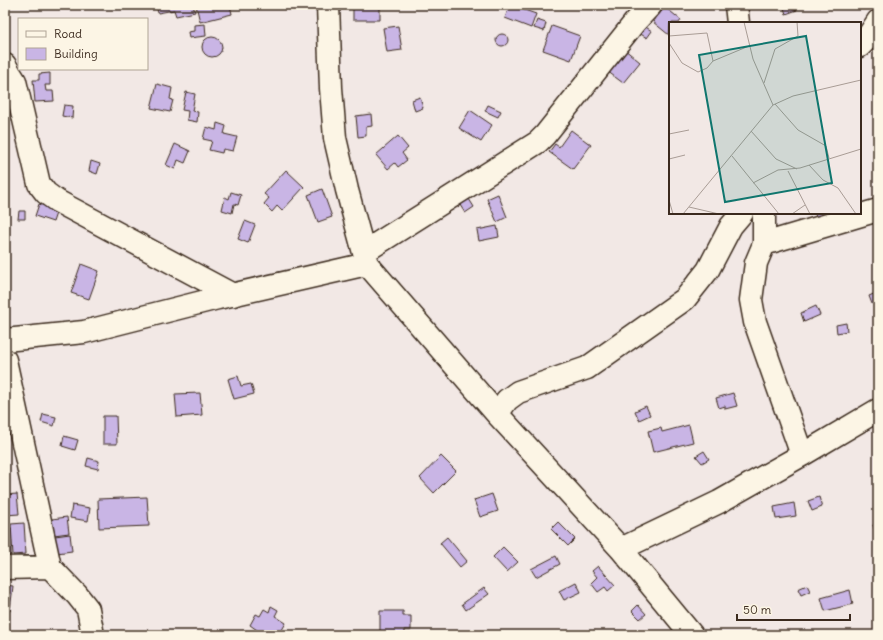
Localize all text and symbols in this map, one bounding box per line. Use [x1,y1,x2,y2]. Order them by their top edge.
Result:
legend [18,18,148,70]
inset map [669,22,861,214]
text: Road [54,26,82,41]
text: Building [54,46,98,61]
scale bar [737,596,850,622]
text: 50 m [743,602,772,617]

